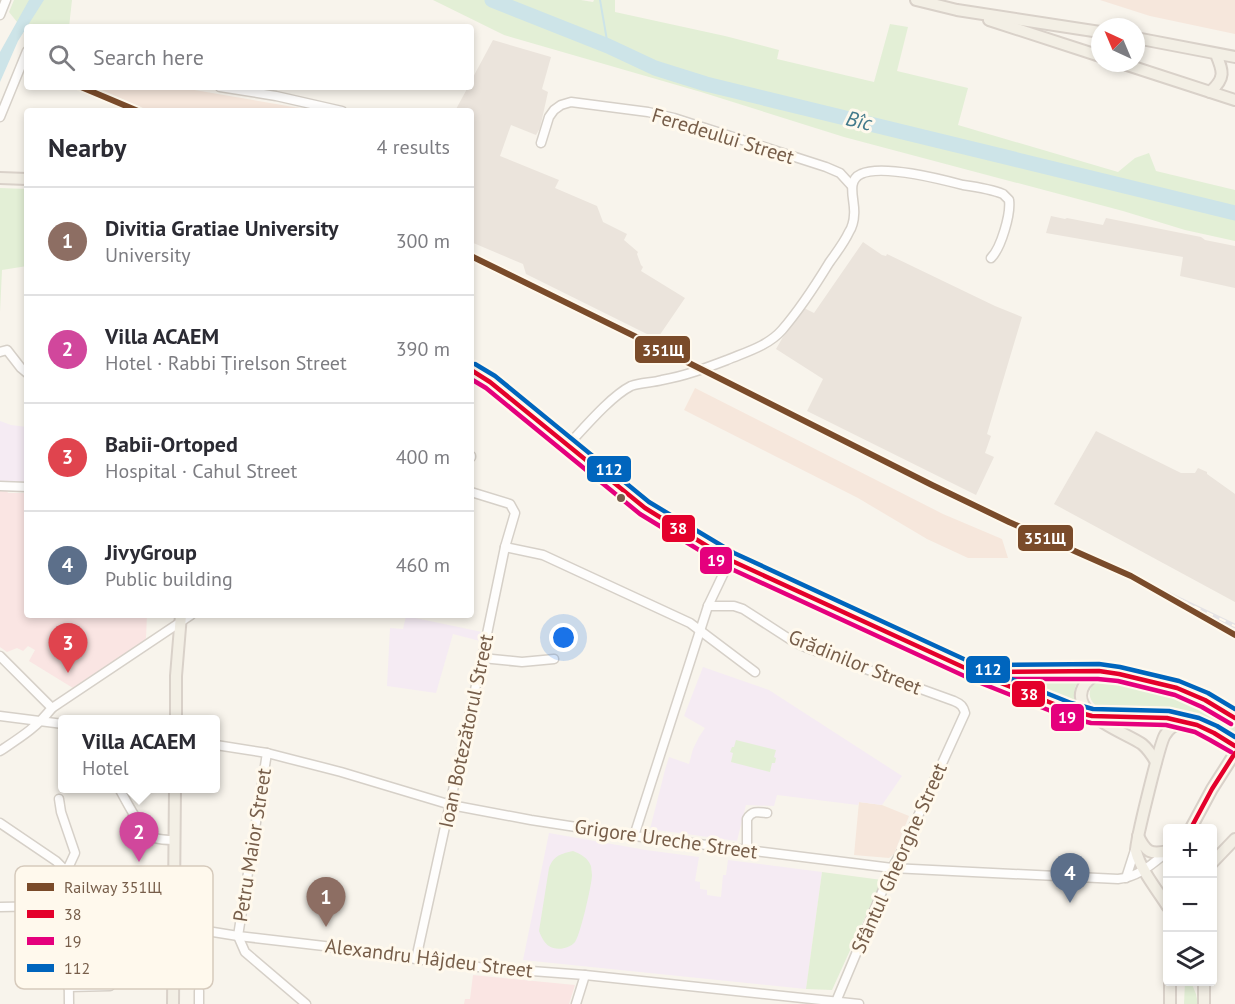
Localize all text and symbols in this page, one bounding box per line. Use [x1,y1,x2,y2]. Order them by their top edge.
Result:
north arrow [1091,18,1145,72]
search box [24,24,474,90]
icon: search [45,41,78,74]
text: Search here [93,43,204,71]
street label: Feredeului Street [649,102,798,170]
water label: Bîc [843,104,876,137]
text: Nearby [48,131,126,164]
text: 4 results [377,134,450,160]
text: Divitia Gratiae University [105,214,338,242]
text: 1 [62,228,73,254]
text: 300 m [396,228,450,254]
text: University [105,242,191,268]
text: Villa ACAEM [105,322,219,350]
line badge: 351Щ [634,335,691,364]
text: 2 [62,336,73,362]
text: 390 m [396,336,450,362]
text: 351Щ [642,340,684,360]
text: Hotel · Rabbi Țirelson Street [105,350,347,376]
text: Babii-Ortoped [105,430,238,458]
text: 3 [62,444,73,470]
text: 400 m [396,444,450,470]
line badge: 112 [586,455,632,483]
text: Hospital · Cahul Street [105,458,297,484]
text: 112 [595,459,623,479]
unlabelled marker [615,492,627,504]
line badge: 38 [661,514,696,543]
text: 38 [669,518,687,538]
line badge: 351Щ [1017,524,1074,552]
text: 351Щ [1024,528,1066,548]
text: JivyGroup [105,538,197,566]
line badge: 19 [699,546,733,575]
text: 19 [707,550,725,570]
text: 4 [62,552,73,578]
text: 460 m [396,552,450,578]
text: Public building [105,566,233,592]
your location [549,623,578,652]
pin: 3 [48,624,88,673]
street label: Grădinilor Street [785,624,926,701]
street label: Ioan Botezătorul Street [433,631,499,830]
line badge: 112 [965,655,1011,684]
text: 112 [974,659,1002,679]
line badge: 38 [1011,680,1046,708]
text: 38 [1020,684,1038,704]
line badge: 19 [1050,703,1085,732]
text: 19 [1058,707,1076,727]
popup [58,715,220,793]
text: Villa ACAEM [82,727,196,755]
text: Hotel [82,755,129,781]
street label: Sfântul Gheorghe Street [845,759,953,957]
street label: Petru Maior Street [227,766,277,924]
pin: 2 [120,812,158,862]
street label: Grigore Ureche Street [573,813,759,865]
map controls [1163,824,1217,986]
button: + [1163,824,1217,878]
pin: 4 [1050,854,1090,903]
legend [15,866,213,989]
text: Railway 351Щ [64,877,162,897]
pin: 1 [306,878,346,927]
button: − [1163,878,1217,932]
text: 38 [64,904,81,924]
text: 19 [64,931,81,951]
street label: Alexandru Hâjdeu Street [324,932,534,984]
button: layers [1163,932,1217,986]
text: 112 [64,958,90,978]

